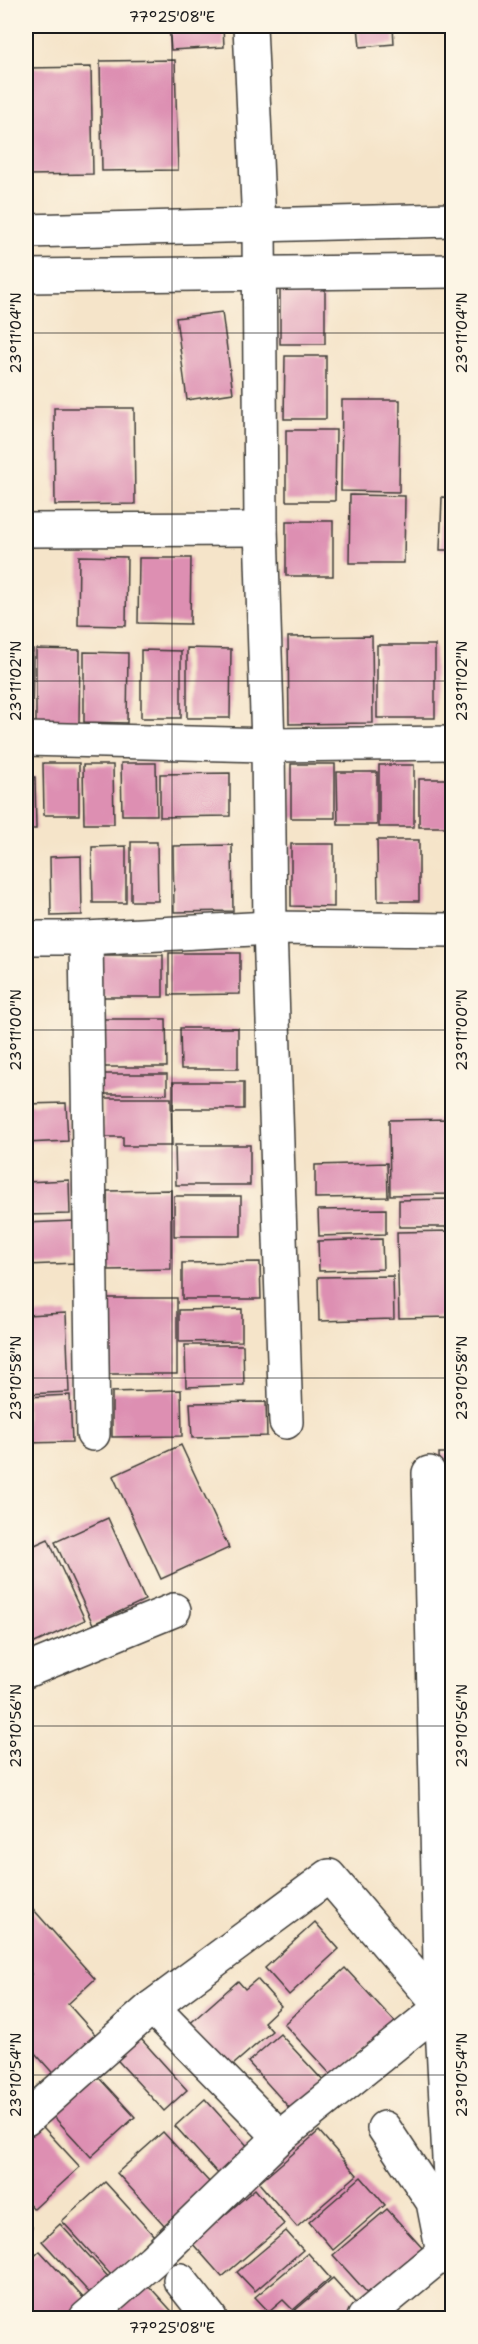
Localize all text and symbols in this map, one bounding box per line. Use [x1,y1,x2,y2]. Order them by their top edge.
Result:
text: 77°25'08"E [129,7,215,27]
text: 23°11'04"N [6,292,26,374]
text: 23°11'04"N [452,292,472,374]
text: 23°11'02"N [6,641,26,721]
text: 23°11'02"N [452,641,472,721]
text: 23°11'00"N [6,989,26,1071]
text: 23°11'00"N [452,989,472,1071]
text: 23°10'58"N [6,1336,26,1420]
text: 23°10'58"N [452,1336,472,1420]
text: 23°10'56"N [6,1684,26,1768]
text: 23°10'56"N [452,1684,472,1768]
text: 23°10'54"N [6,2033,26,2117]
text: 23°10'54"N [452,2033,472,2117]
text: 77°25'08"E [129,2318,215,2338]

